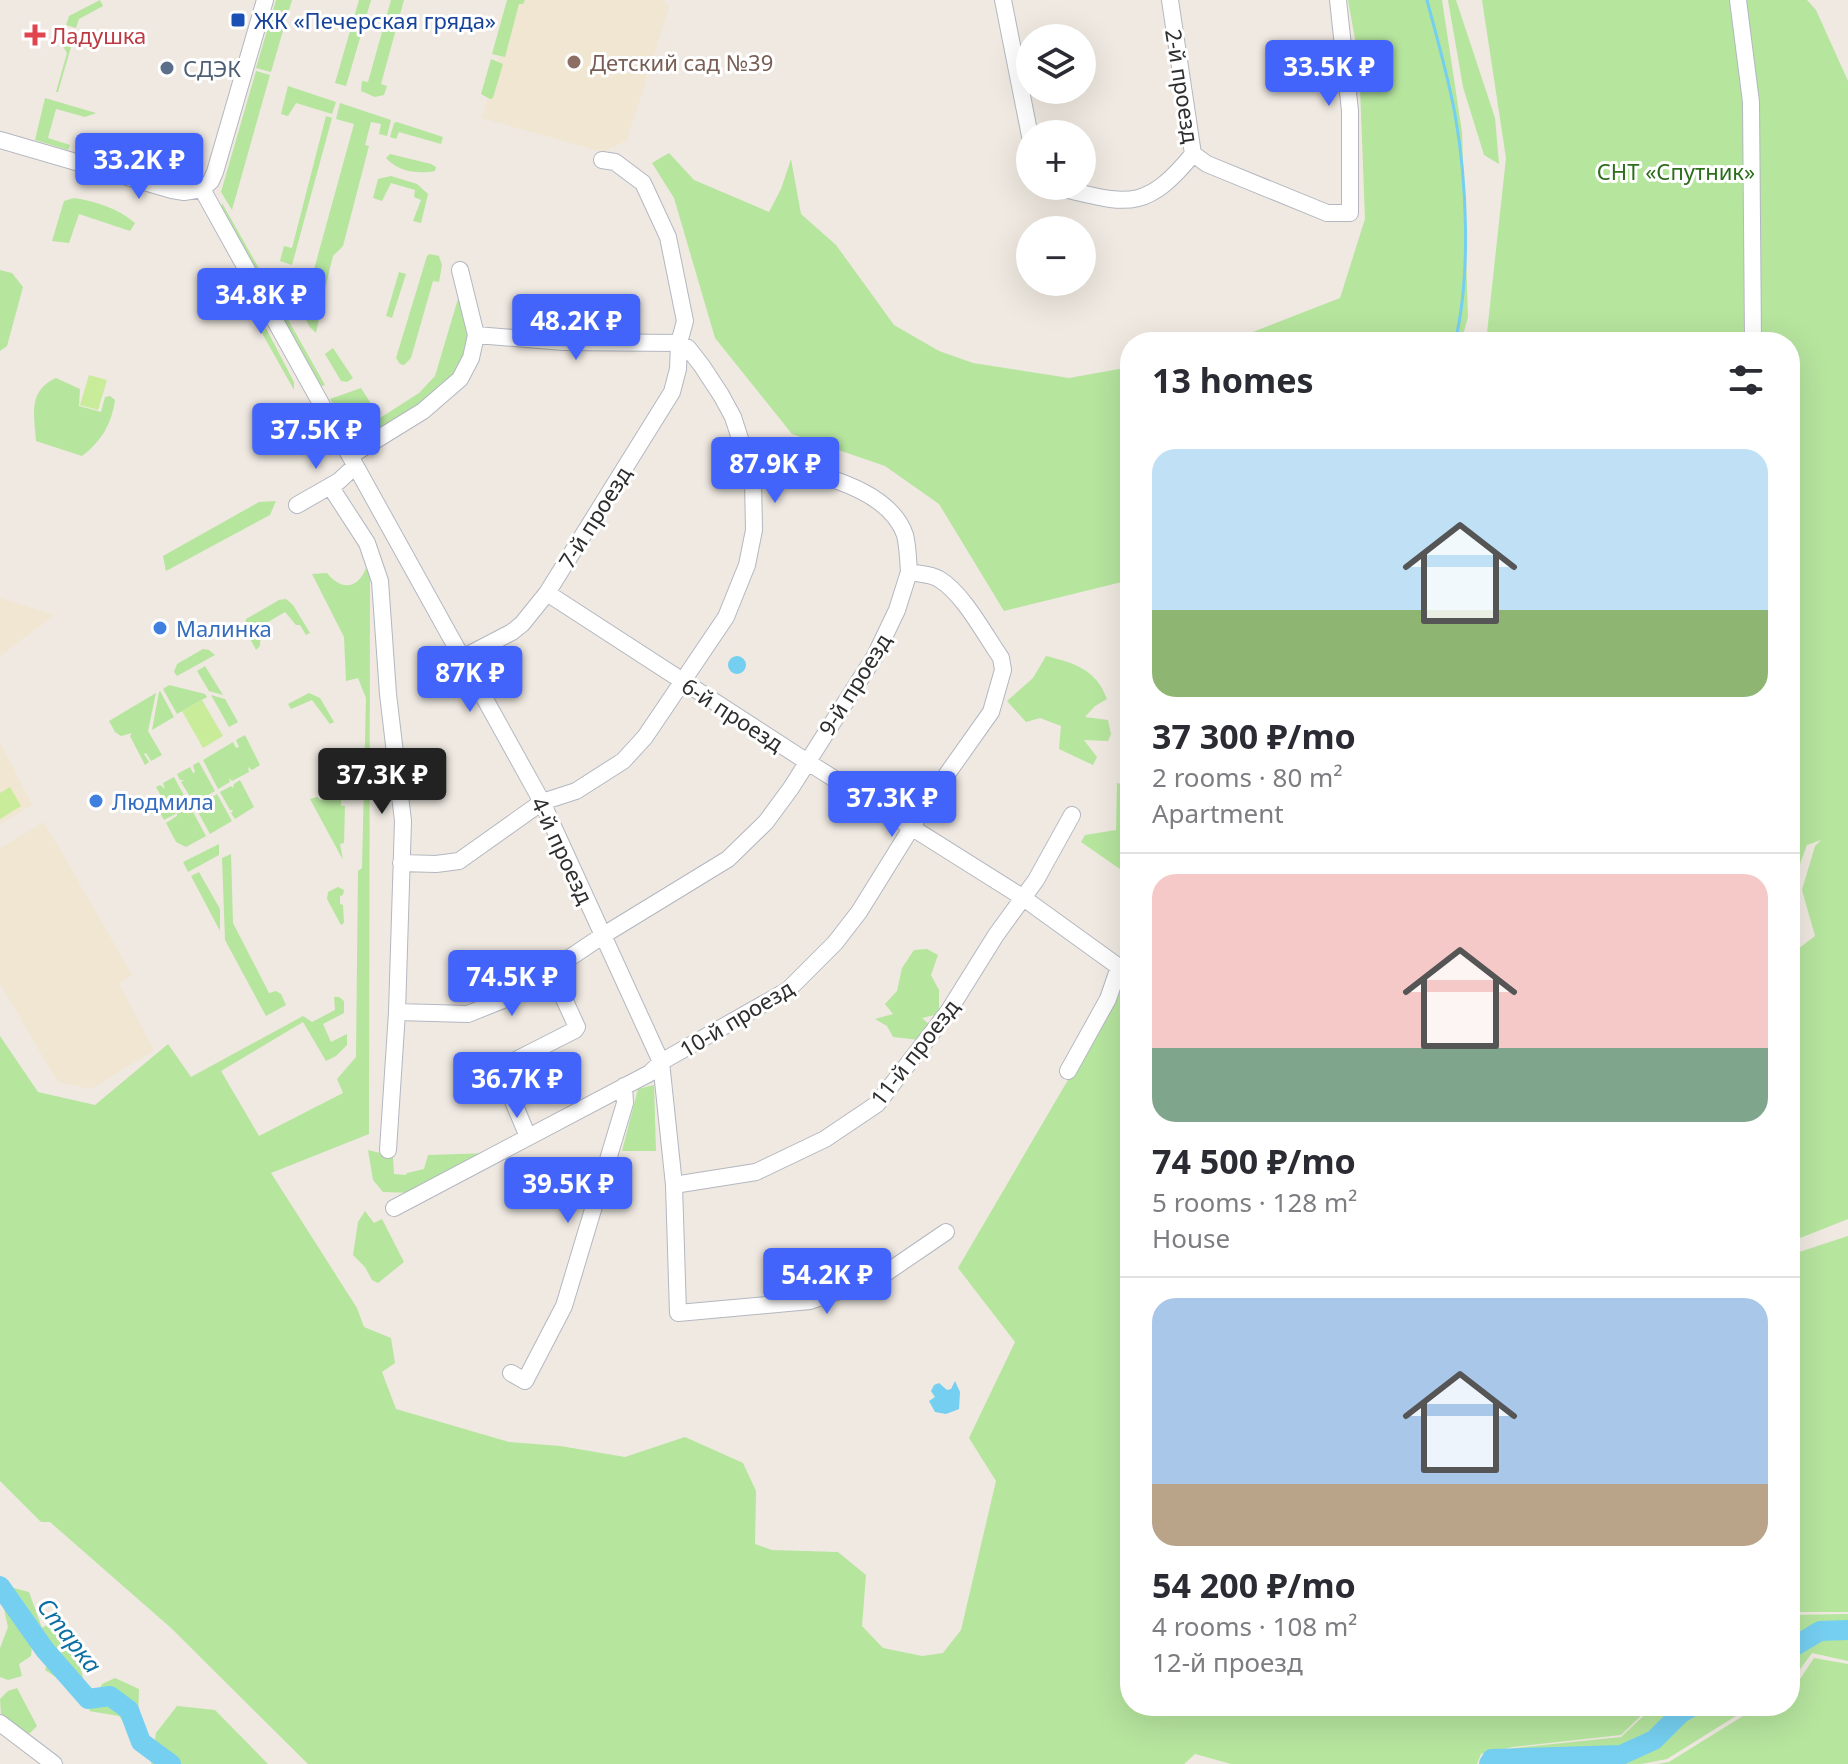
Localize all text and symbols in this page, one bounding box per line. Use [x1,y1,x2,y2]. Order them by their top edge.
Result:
place label: ЖК «Печерская гряда» [254,5,496,35]
marker: ЖК «Печерская гряда» [229,11,247,29]
place label: Ладушка [51,20,146,50]
map controls [1016,24,1096,296]
button: layers [1016,24,1096,104]
marker: Ладушка [26,26,44,44]
street label: 2-й проезд [1159,27,1207,146]
pin: 33.5K ₽ [1255,40,1403,108]
place label: Детский сад №39 [590,47,773,77]
text: 33.5K ₽ [1283,48,1375,84]
place label: СДЭК [183,53,241,83]
marker: Детский сад №39 [565,53,583,71]
marker: СДЭК [158,59,176,77]
button: + [1016,120,1096,200]
pin: 33.2K ₽ [65,133,213,201]
text: 33.2K ₽ [93,141,185,177]
park label: СНТ «Спутник» [1597,156,1755,186]
button: − [1016,216,1096,296]
pin: 34.8K ₽ [187,268,335,336]
text: 34.8K ₽ [215,276,307,312]
pin: 48.2K ₽ [502,294,650,362]
text: 48.2K ₽ [530,302,622,338]
text: 13 homes [1152,357,1314,403]
icon: filters [1724,358,1768,402]
pin: 37.5K ₽ [242,403,390,471]
text: 37.5K ₽ [270,411,362,447]
pin: 87.9K ₽ [701,437,849,505]
text: 87.9K ₽ [729,445,821,481]
street label: 7-й проезд [551,460,638,574]
icon: home [1388,501,1532,645]
place label: Малинка [176,613,272,643]
marker: Малинка [151,619,169,637]
street label: 9-й проезд [811,627,898,741]
pin: 87K ₽ [414,646,526,714]
text: 87K ₽ [435,654,505,690]
street label: 6-й проезд [677,670,790,758]
text: 37 300 ₽/mo [1152,713,1356,759]
pin: 37.3K ₽ [308,748,456,816]
text: 37.3K ₽ [336,756,428,792]
text: 2 rooms · 80 m² [1152,759,1342,795]
pin: 37.3K ₽ [818,771,966,839]
text: 37.3K ₽ [846,779,938,815]
place label: Людмила [112,786,214,816]
marker: Людмила [87,792,105,810]
street label: 4-й проезд [525,792,601,909]
text: Apartment [1152,795,1284,831]
icon: home [1388,926,1532,1070]
pin: 74.5K ₽ [438,950,586,1018]
text: 74.5K ₽ [466,958,558,994]
street label: 10-й проезд [674,972,799,1064]
street label: 11-й проезд [863,992,966,1112]
pin: 36.7K ₽ [443,1052,591,1120]
text: 36.7K ₽ [471,1060,563,1096]
text: 74 500 ₽/mo [1152,1138,1356,1184]
pin: 39.5K ₽ [494,1157,642,1225]
text: 39.5K ₽ [522,1165,614,1201]
text: 5 rooms · 128 m² [1152,1184,1357,1220]
text: House [1152,1220,1230,1256]
pin: 54.2K ₽ [753,1248,901,1316]
text: 54.2K ₽ [781,1256,873,1292]
icon: home [1388,1350,1532,1494]
text: 54 200 ₽/mo [1152,1562,1356,1608]
water label: Старка [30,1590,110,1680]
text: 4 rooms · 108 m² [1152,1608,1357,1644]
text: 12-й проезд [1152,1644,1303,1680]

